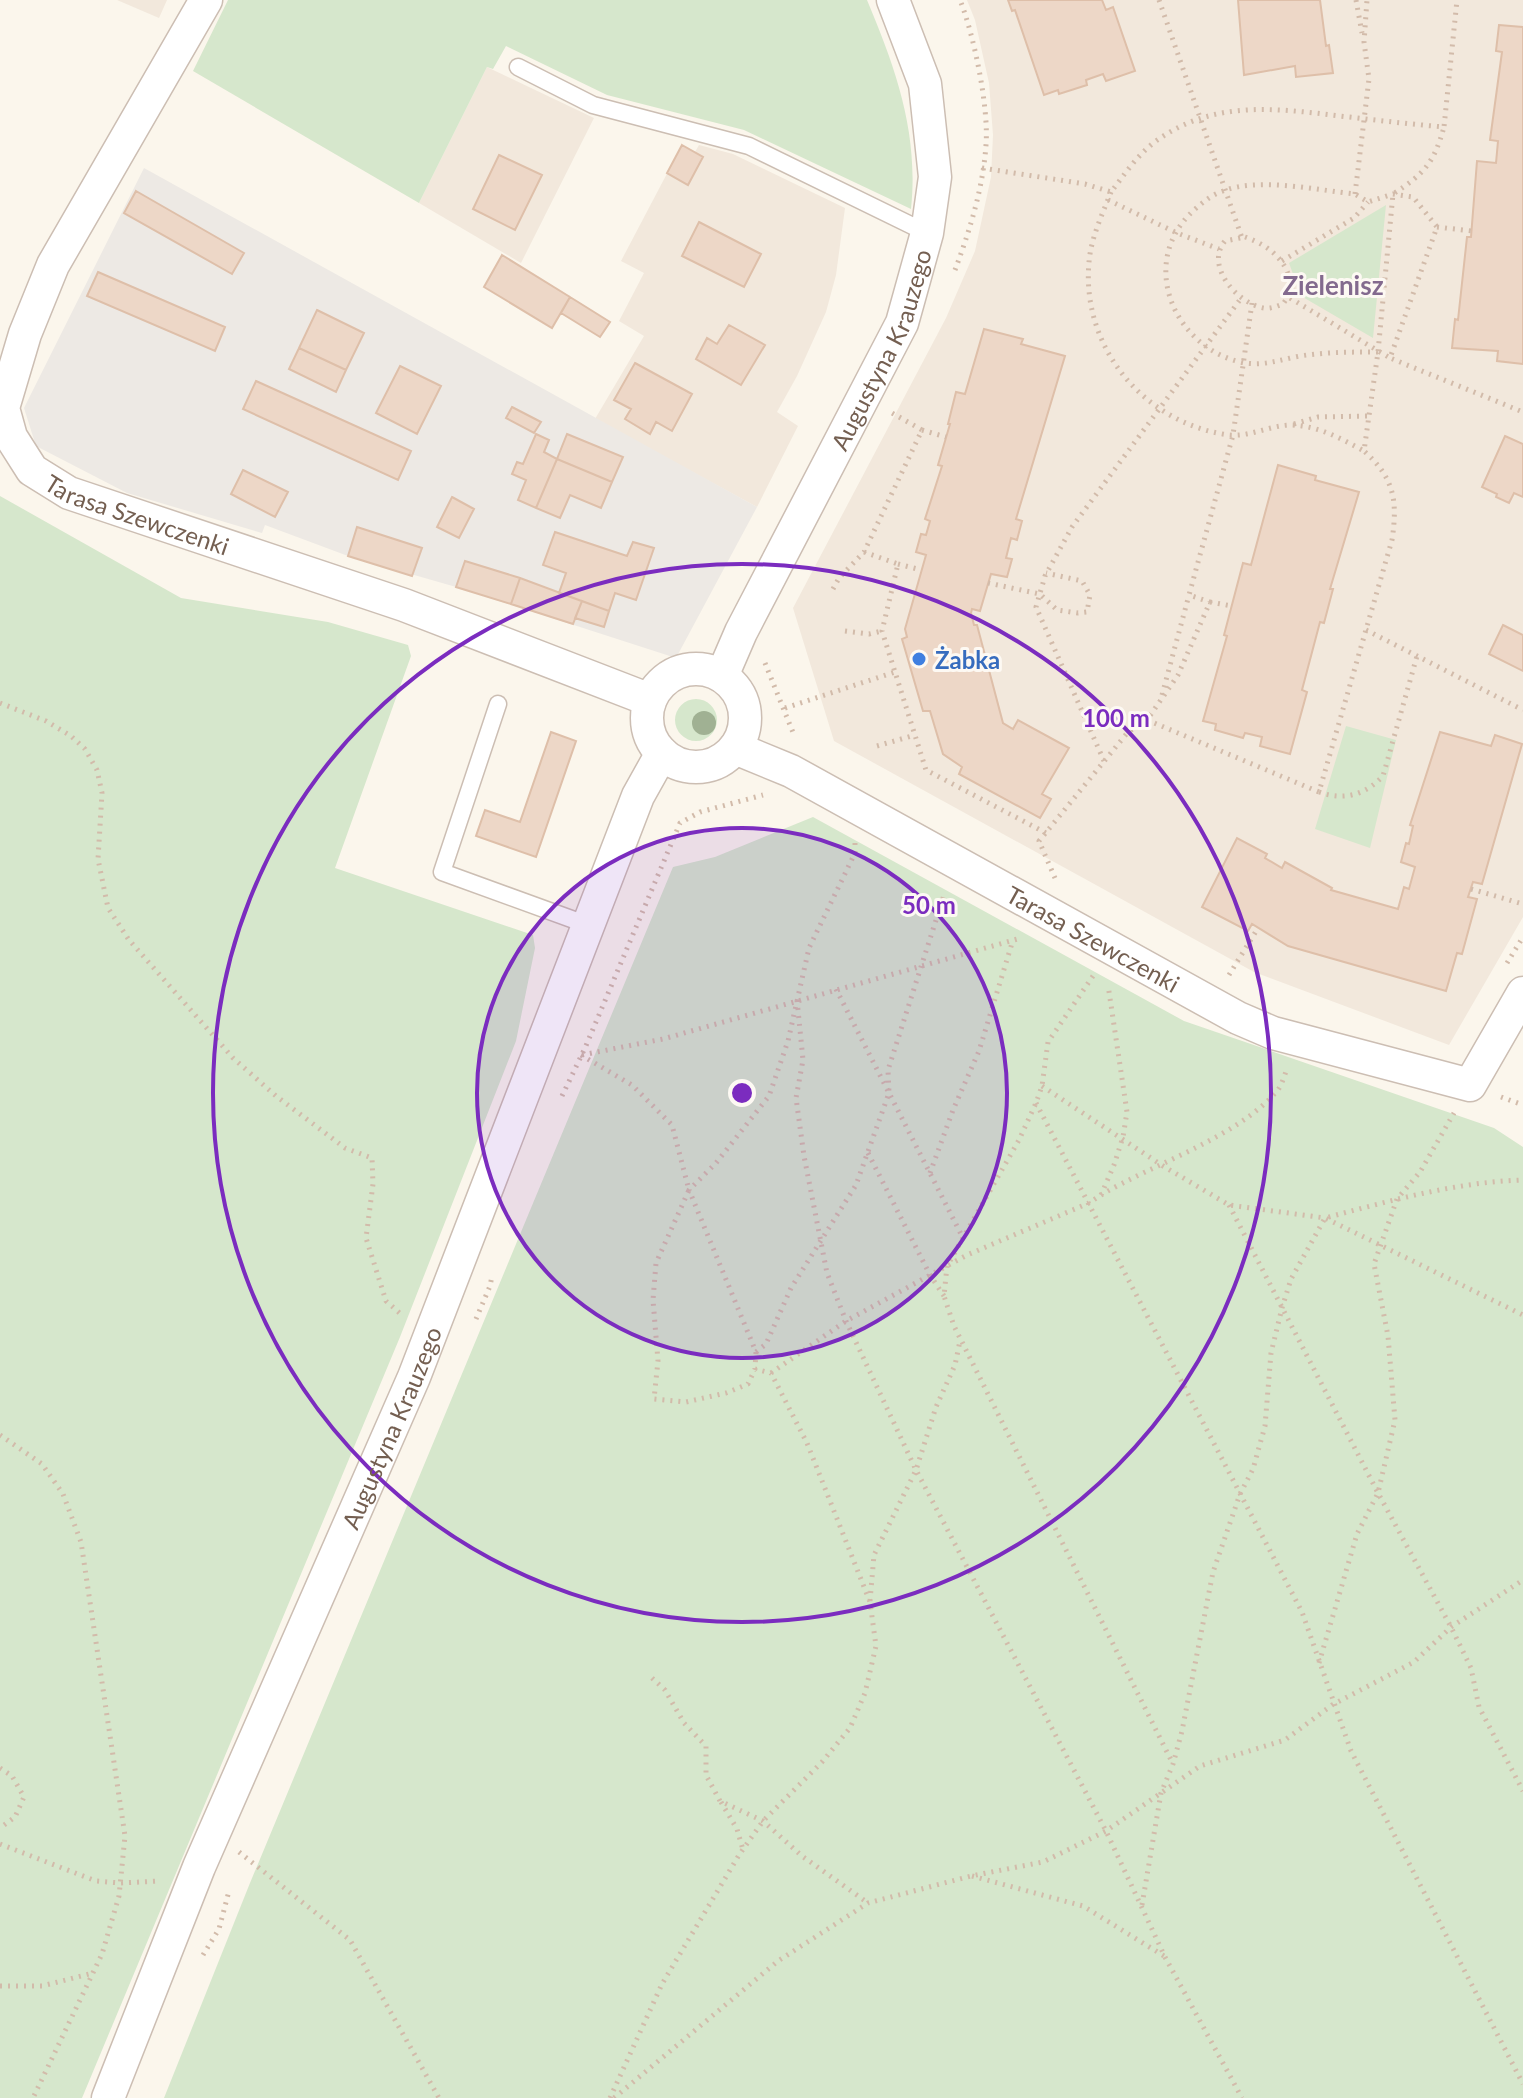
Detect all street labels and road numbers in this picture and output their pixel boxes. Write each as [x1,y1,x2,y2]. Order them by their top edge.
street label: Augustyna Krauzego [824,246,936,455]
street label: Tarasa Szewczenki [40,468,233,560]
street label: Tarasa Szewczenki [1002,879,1185,997]
street label: Augustyna Krauzego [335,1322,447,1533]

